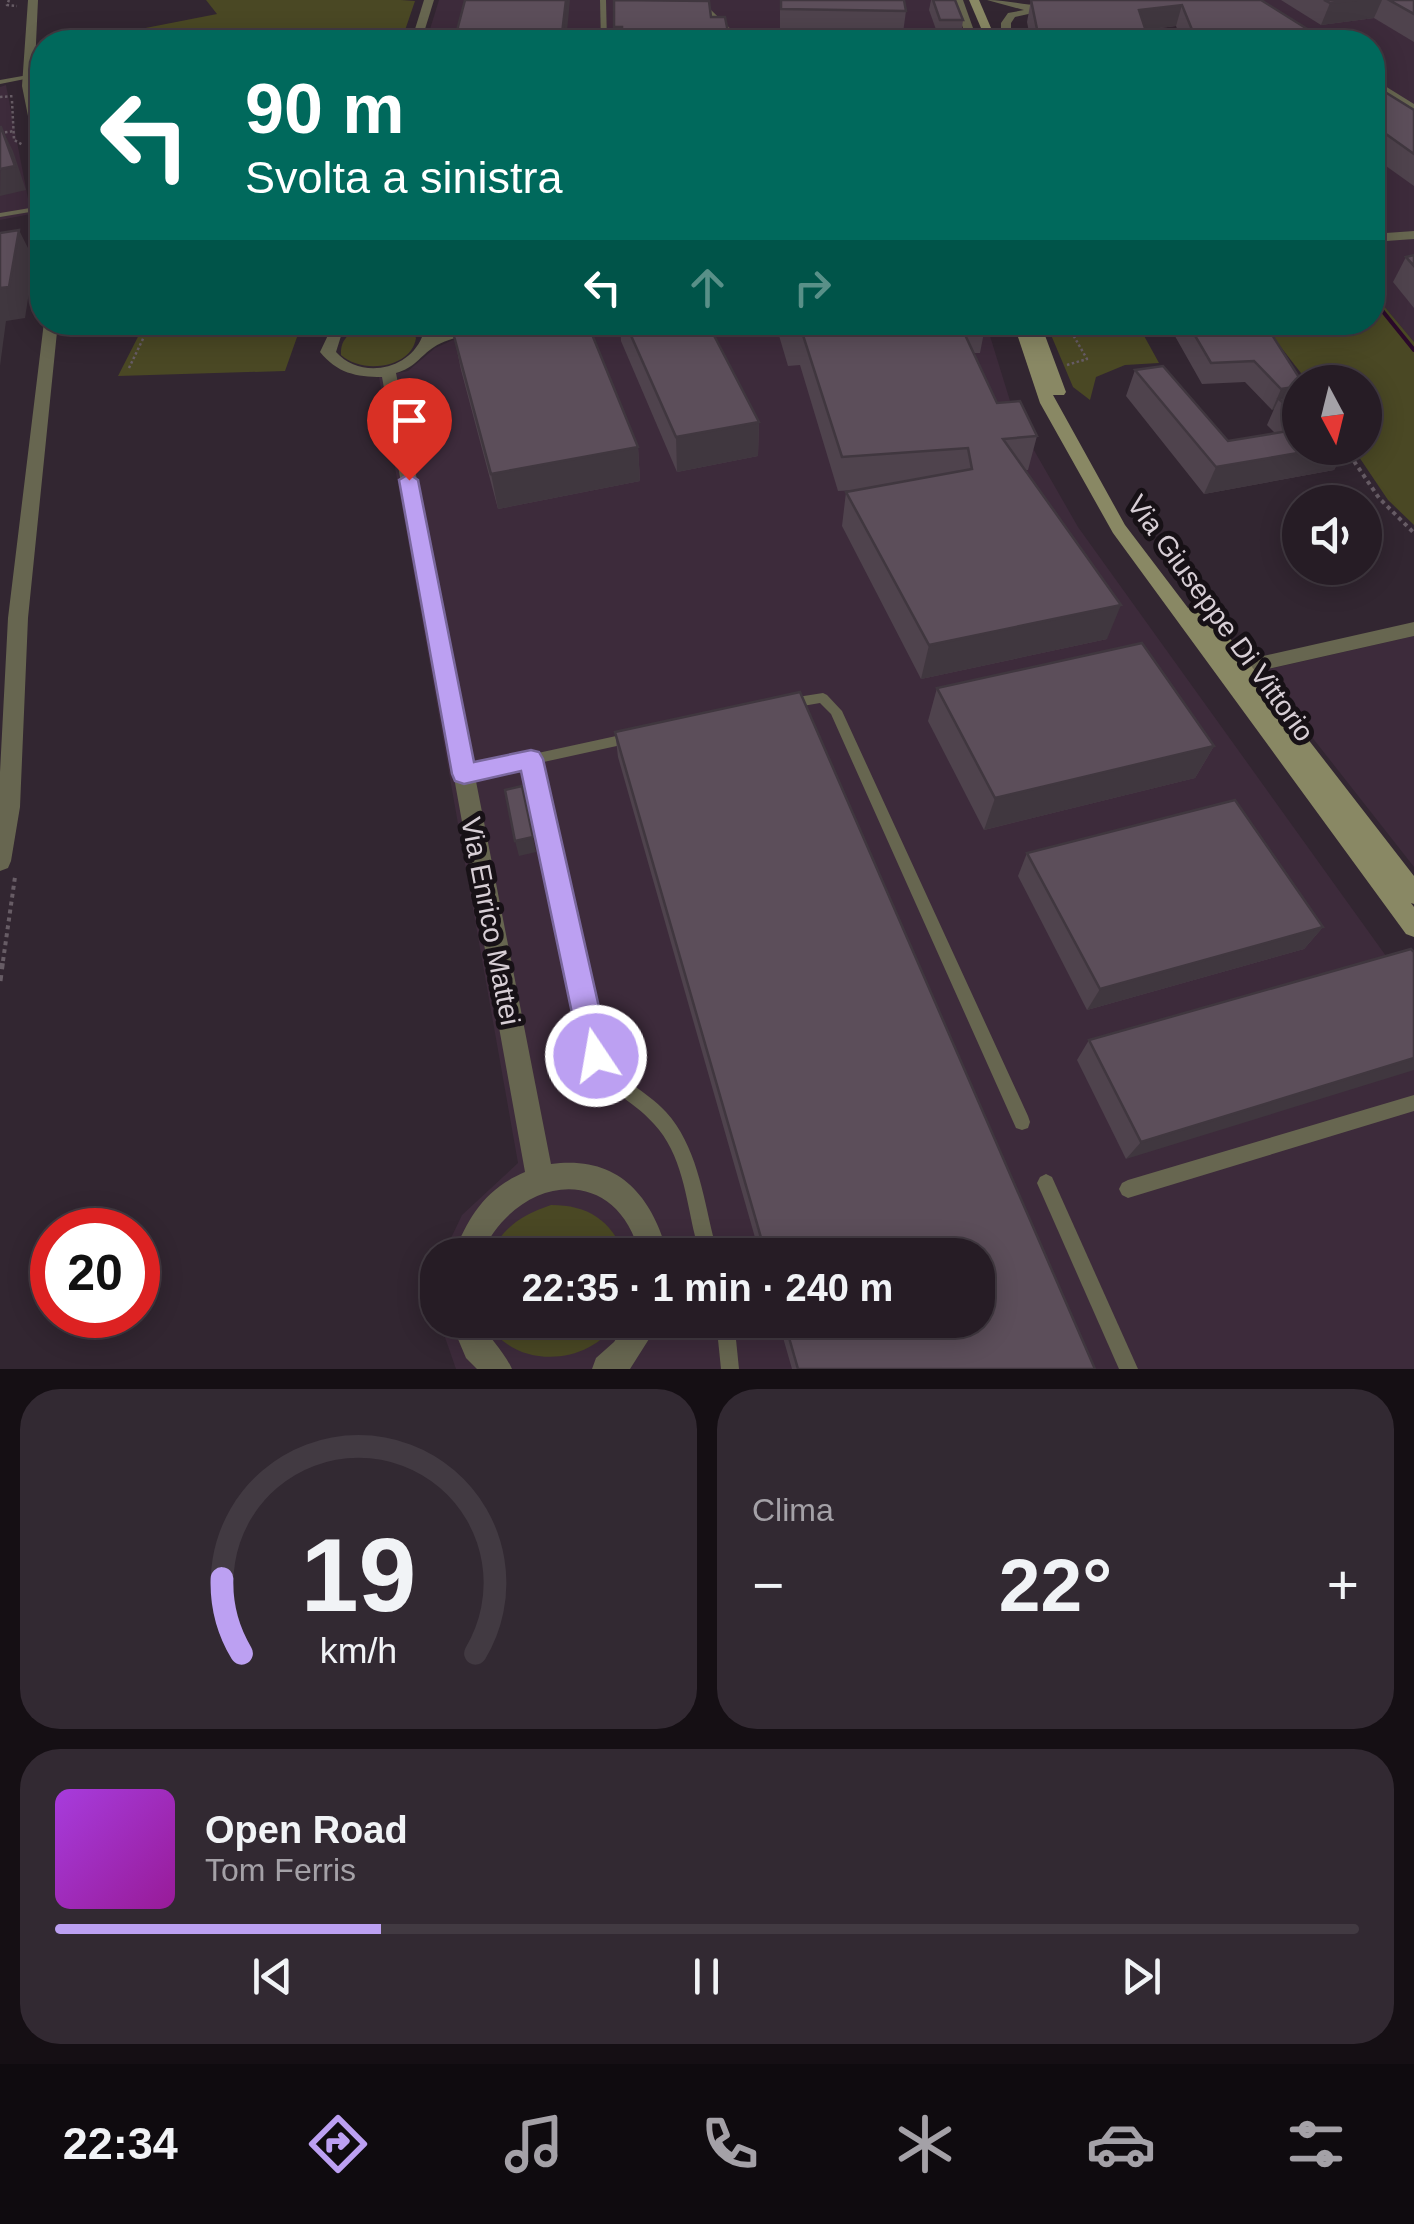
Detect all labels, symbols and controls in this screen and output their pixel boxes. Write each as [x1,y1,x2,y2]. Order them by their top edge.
icon: left [80,70,210,200]
text: 90 m [245,70,405,148]
text: Svolta a sinistra [245,152,563,203]
icon: left [575,260,630,315]
icon: ahead [680,260,735,315]
icon: right [785,260,840,315]
north arrow [1282,365,1382,465]
map controls [1282,365,1382,585]
pin [367,378,452,481]
icon: arrive [382,393,437,448]
button: sound [1282,485,1382,585]
street label: Via Giuseppe Di Vittorio [1121,489,1320,747]
street label: Via Enrico Mattei [455,815,526,1028]
position arrow [544,1004,648,1108]
speed limit sign: 20 [30,1208,160,1338]
text: 22:35 · 1 min · 240 m [522,1267,893,1309]
text: Clima [752,1492,834,1528]
text: 19 [301,1517,416,1633]
text: 22° [999,1543,1112,1627]
text: − [752,1554,784,1616]
text: + [1327,1554,1359,1616]
text: km/h [320,1631,397,1671]
text: Open Road [205,1809,408,1851]
text: Tom Ferris [205,1852,356,1888]
icon: previous [245,1949,300,2004]
icon: pause [679,1949,734,2004]
icon: next [1114,1949,1169,2004]
icon: directions [303,2109,373,2179]
icon: music [499,2109,569,2179]
icon: phone [695,2109,765,2179]
icon: climate [890,2109,960,2179]
icon: car [1086,2109,1156,2179]
icon: filters [1281,2109,1351,2179]
text: 22:34 [63,2118,178,2169]

